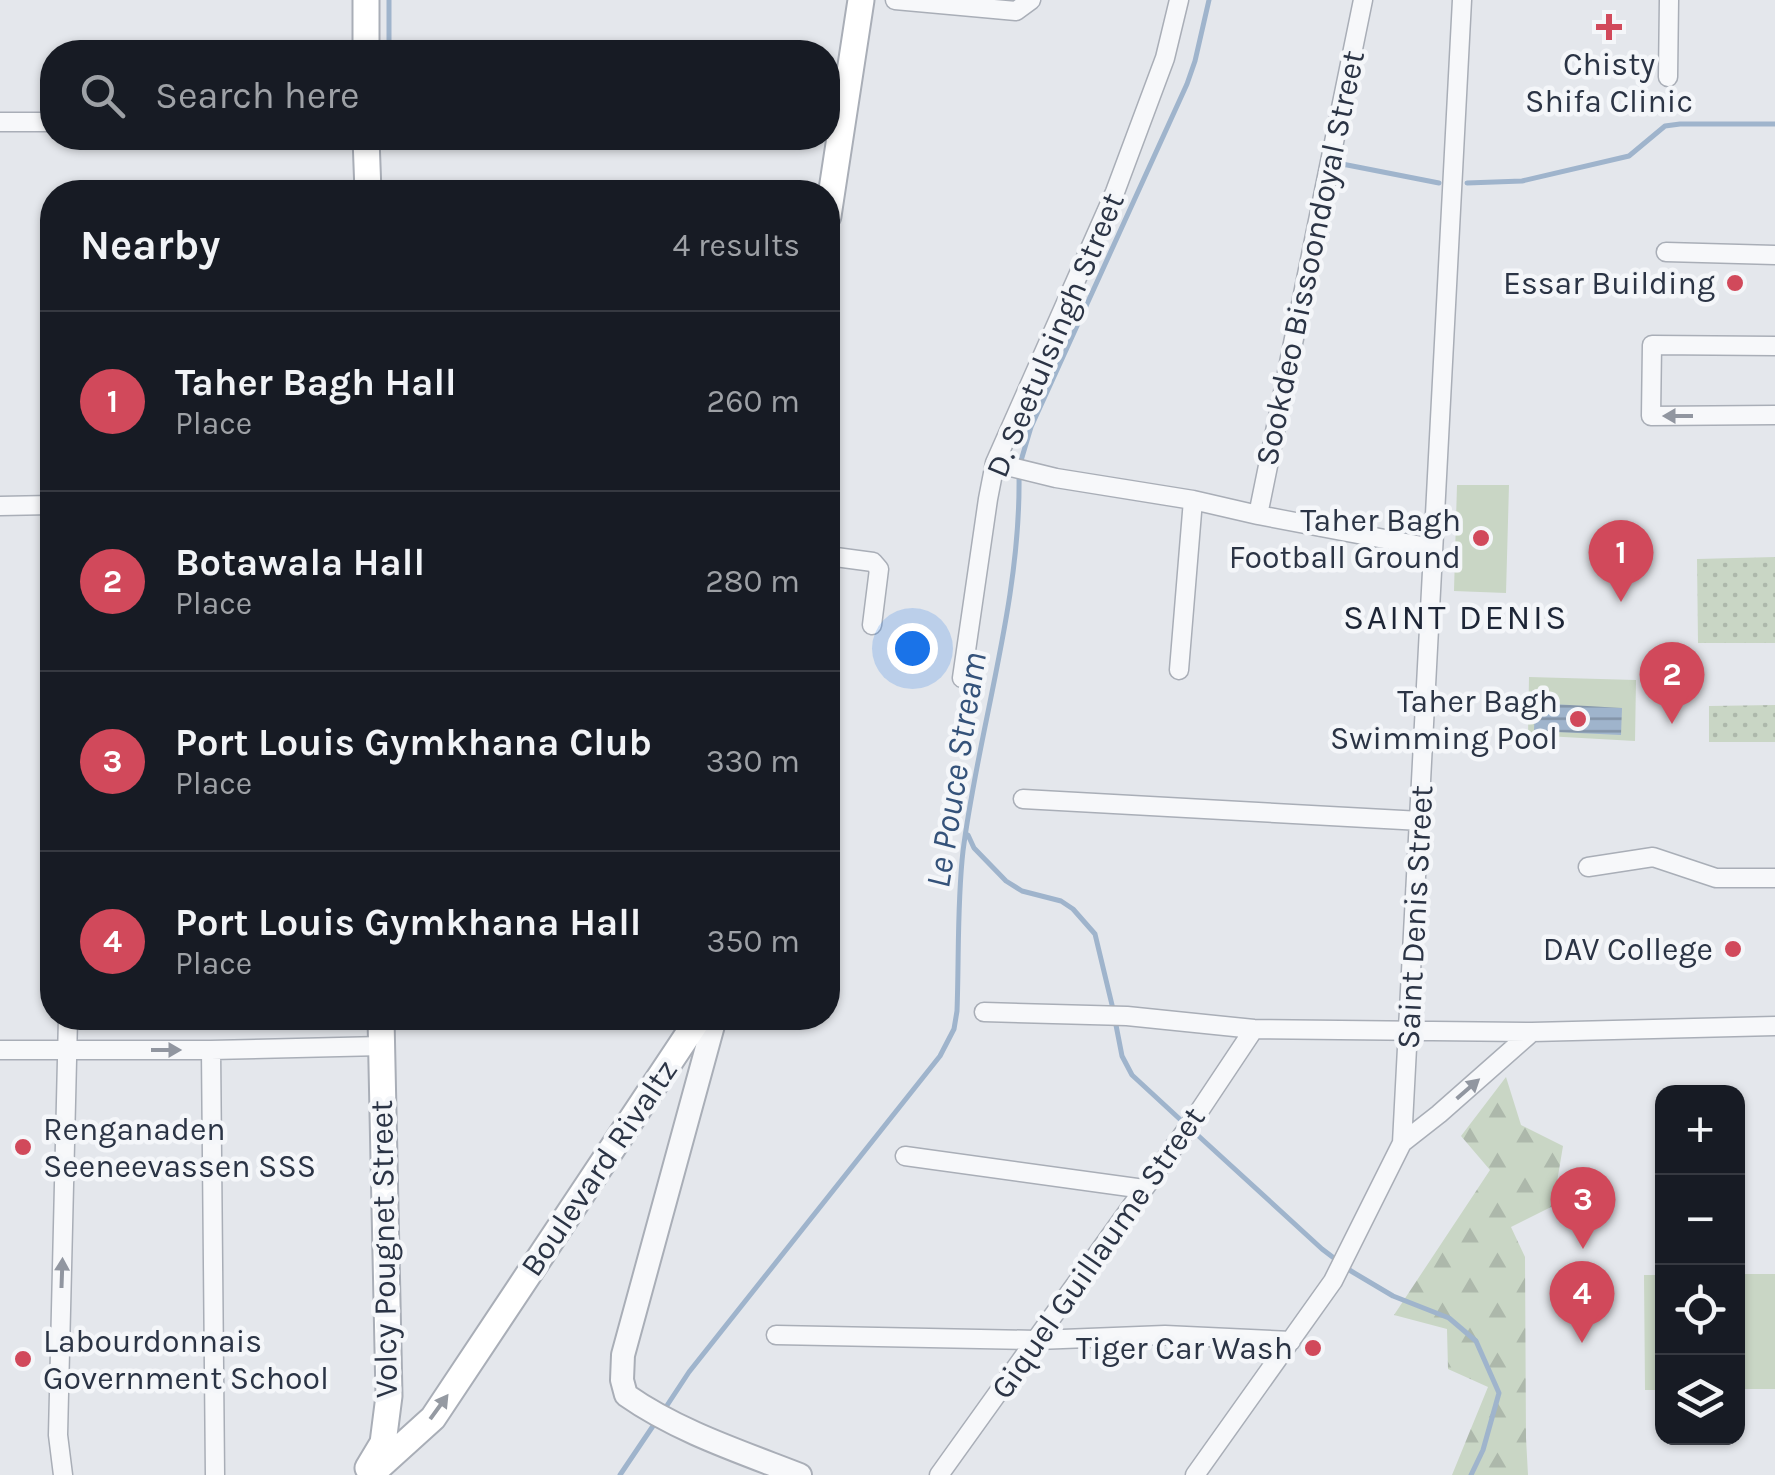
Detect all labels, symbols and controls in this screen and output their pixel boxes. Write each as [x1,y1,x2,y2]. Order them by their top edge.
marker: Chisty Shifa Clinic [1596,14,1622,40]
search box [40,40,840,150]
place label: Chisty Shifa Clinic [1525,46,1693,120]
street label: Sookdeo Bissoondoyal Street [1248,47,1372,469]
icon: search [75,68,130,123]
text: Search here [155,73,359,118]
street label: D. Seetulsingh Street [978,187,1132,483]
text: Nearby [80,220,220,270]
text: 4 results [673,227,800,264]
place label: Essar Building [1503,265,1715,302]
marker: Essar Building [1724,272,1746,294]
text: Taher Bagh Hall [175,360,457,405]
text: 1 [107,383,118,420]
text: 260 m [707,383,800,420]
text: Place [175,405,252,442]
one-way arrow [1661,408,1693,424]
place label: Taher Bagh Football Ground [1229,502,1461,576]
pin: 1 [1588,520,1654,602]
marker: Taher Bagh Football Ground [1470,527,1492,549]
text: Botawala Hall [175,540,425,585]
text: 2 [103,563,122,600]
text: 280 m [705,563,800,600]
text: Place [175,585,252,622]
district label: SAINT DENIS [1343,597,1569,638]
your location [887,623,938,674]
pin: 2 [1640,642,1704,724]
water label: Le Pouce Stream [917,649,995,891]
place label: Taher Bagh Swimming Pool [1330,683,1558,757]
marker: Taher Bagh Swimming Pool [1567,708,1589,730]
text: Port Louis Gymkhana Club [175,720,652,765]
text: 3 [103,743,122,780]
text: 330 m [706,743,800,780]
text: Place [175,765,252,802]
street label: Saint Denis Street [1390,784,1440,1050]
text: Port Louis Gymkhana Hall [175,900,641,945]
text: 4 [103,923,122,960]
text: 350 m [707,923,800,960]
place label: DAV College [1543,931,1713,968]
marker: DAV College [1722,938,1744,960]
text: Place [175,945,252,982]
one-way arrow [151,1042,183,1058]
street label: Boulevard Rivaltz [513,1053,685,1283]
one-way arrow [1455,1078,1480,1100]
map controls [1655,1085,1745,1445]
button: + [1655,1085,1745,1175]
street label: Volcy Pougnet Street [363,1100,405,1398]
street label: Giquel Guillaume Street [983,1100,1213,1406]
place label: Renganaden Seeneevassen SSS [43,1111,316,1185]
marker: Renganaden Seeneevassen SSS [12,1136,34,1158]
pin: 3 [1550,1166,1616,1249]
button: − [1655,1175,1745,1265]
one-way arrow [55,1256,71,1288]
pin: 4 [1550,1260,1614,1343]
button: locate [1655,1265,1745,1355]
place label: Labourdonnais Government School [43,1323,329,1397]
place label: Tiger Car Wash [1076,1330,1293,1367]
marker: Tiger Car Wash [1302,1337,1324,1359]
marker: Labourdonnais Government School [12,1348,34,1370]
button: layers [1655,1355,1745,1445]
one-way arrow [429,1393,449,1420]

